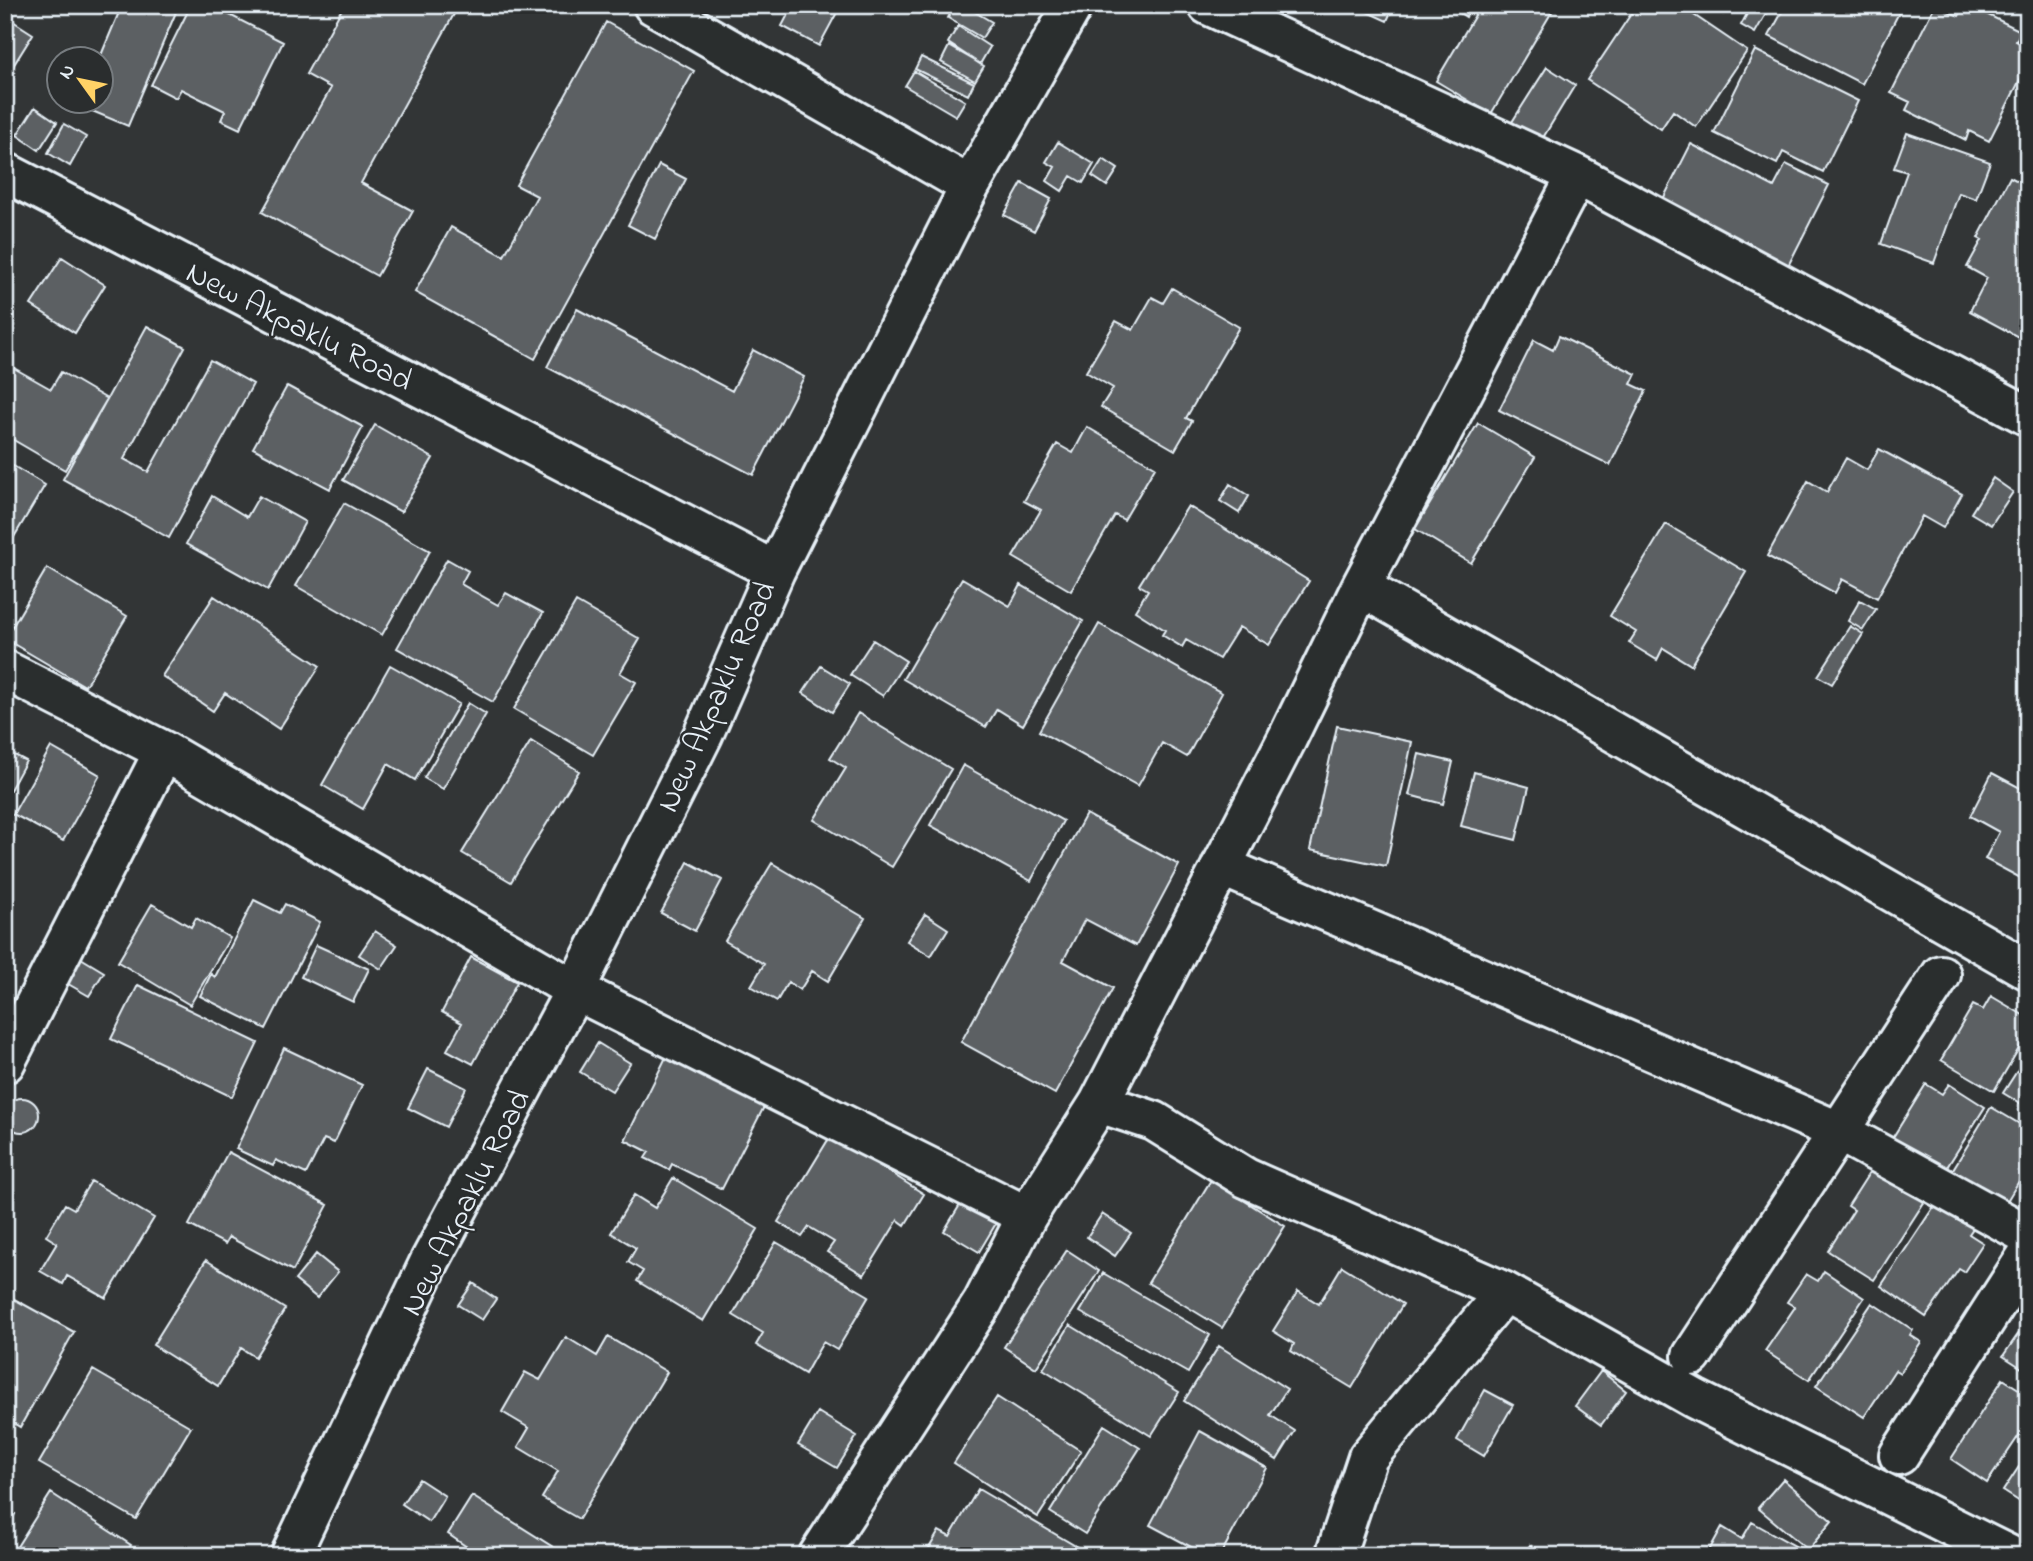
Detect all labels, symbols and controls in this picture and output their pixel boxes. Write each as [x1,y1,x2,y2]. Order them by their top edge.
north arrow [46,46,116,116]
text: N [53,59,83,85]
street label: New Akpaklu Road [177,251,420,405]
street label: New Akpaklu Road [646,574,790,821]
street label: New Akpaklu Road [390,1082,544,1325]

